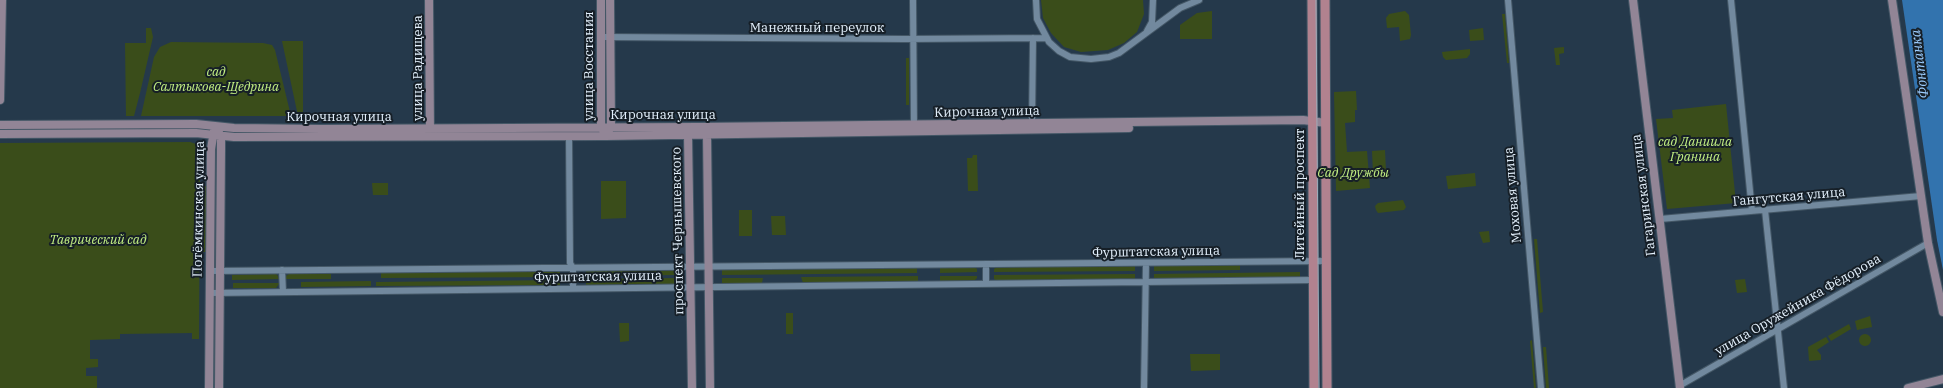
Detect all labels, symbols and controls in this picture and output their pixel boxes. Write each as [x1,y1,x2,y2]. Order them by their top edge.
street label: улица Восстания [581,11,597,121]
street label: улица Радищева [410,15,426,121]
street label: Манежный переулок [750,20,884,36]
water label: Фонтанка [1907,29,1933,99]
park label: сад Салтыкова-Щедрина [153,64,279,95]
street label: Кирочная улица [934,103,1040,121]
street label: Кирочная улица [610,107,716,123]
street label: Кирочная улица [286,109,392,125]
street label: Литейный проспект [1292,128,1308,260]
street label: Гагаринская улица [1629,133,1659,257]
park label: сад Даниила Гранина [1658,134,1732,165]
street label: Потёмкинская улица [190,141,208,277]
street label: Моховая улица [1501,146,1525,244]
street label: проспект Чернышевского [669,147,687,315]
park label: Сад Дружбы [1317,165,1389,181]
street label: Гангутская улица [1732,184,1846,210]
park label: Таврический сад [50,232,146,248]
street label: Фурштатская улица [1092,243,1220,261]
street label: улица Оружейника Фёдорова [1712,251,1884,359]
street label: Фурштатская улица [534,268,662,286]

